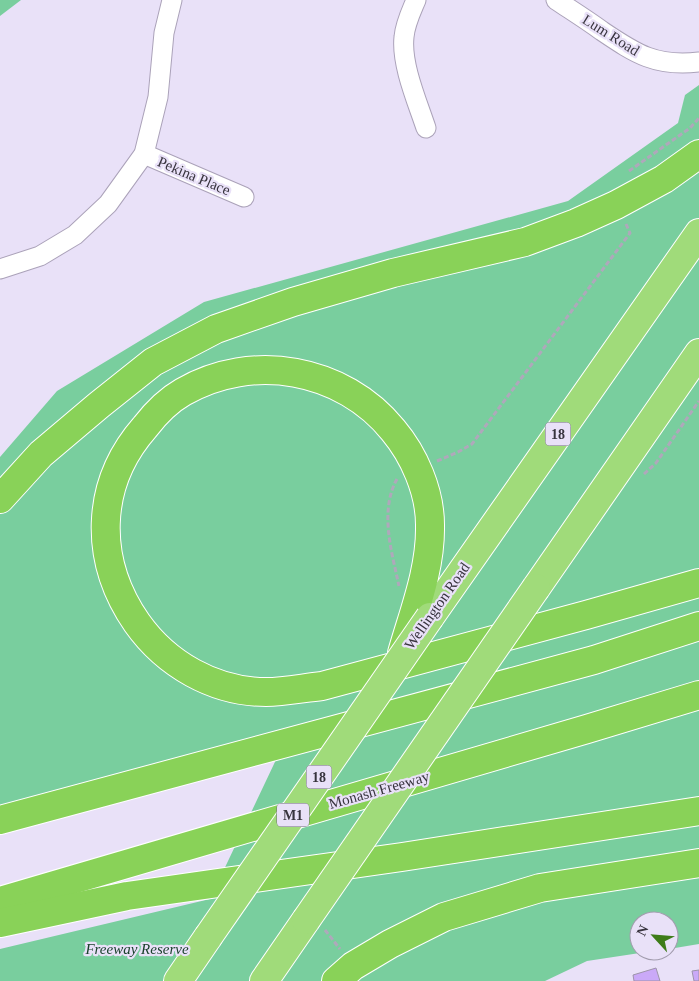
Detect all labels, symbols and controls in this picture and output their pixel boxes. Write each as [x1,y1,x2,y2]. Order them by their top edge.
street label: Lum Road [580,11,643,59]
street label: Pekina Place [155,154,233,199]
road number: 18 [546,422,570,446]
street label: Wellington Road [401,559,473,652]
road number: 18 [306,766,332,789]
street label: Monash Freeway [327,768,432,812]
road number: M1 [277,804,309,826]
north arrow [629,911,679,961]
text: N [634,923,652,938]
park label: Freeway Reserve [84,941,189,957]

